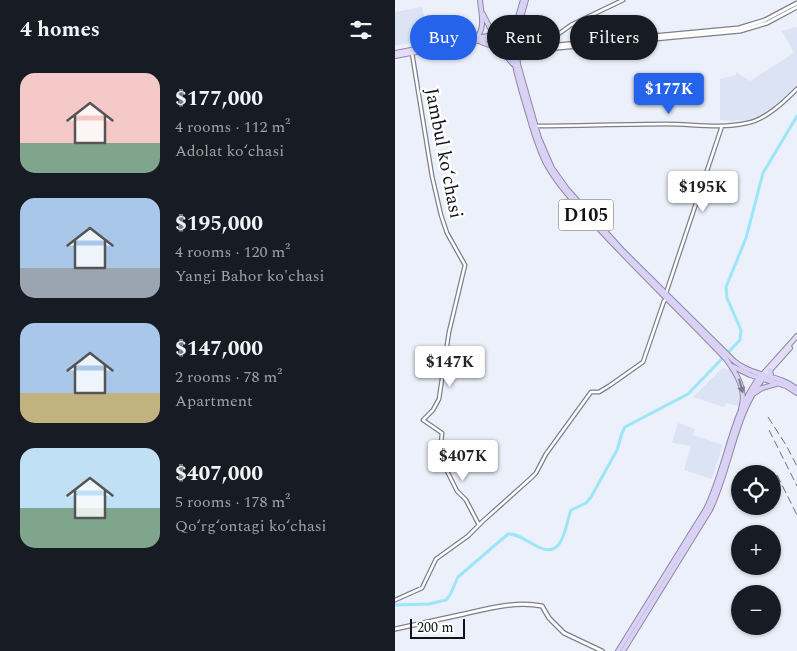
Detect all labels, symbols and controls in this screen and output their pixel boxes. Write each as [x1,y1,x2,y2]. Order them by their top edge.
text: 4 homes [20,14,100,46]
chip: Buy [410,15,477,60]
chip: Rent [487,15,560,60]
chip: Filters [570,15,658,60]
icon: filters [347,16,375,44]
pin: $177K [634,72,704,115]
text: $177K [645,77,693,101]
text: $177,000 [175,83,263,115]
street label: Jambul koʻchasi [417,85,470,221]
icon: home [60,93,120,153]
text: 4 rooms · 112 m² [175,115,290,139]
text: Adolat koʻchasi [175,139,284,163]
pin: $195K [668,170,738,213]
text: $195K [679,175,727,199]
road number: D105 [559,200,613,230]
text: $195,000 [175,208,263,240]
icon: home [60,218,120,278]
text: 4 rooms · 120 m² [175,240,290,264]
text: Yangi Bahor ko'chasi [175,264,325,288]
text: $147,000 [175,333,263,365]
icon: home [60,343,120,403]
pin: $147K [415,346,485,388]
text: $147K [426,350,474,374]
text: 2 rooms · 78 m² [175,365,282,389]
one-way arrow [737,378,745,393]
text: Apartment [175,389,253,413]
pin: $407K [428,440,498,482]
text: $407K [439,444,487,468]
text: $407,000 [175,458,263,490]
map controls [731,465,781,635]
button: locate [731,465,781,515]
icon: home [60,468,120,528]
text: 5 rooms · 178 m² [175,490,290,514]
text: Qoʻrgʻontagi koʻchasi [175,514,327,538]
button: + [731,525,781,575]
button: − [731,585,781,635]
scale bar [410,616,465,639]
text: 200 m [417,617,454,638]

